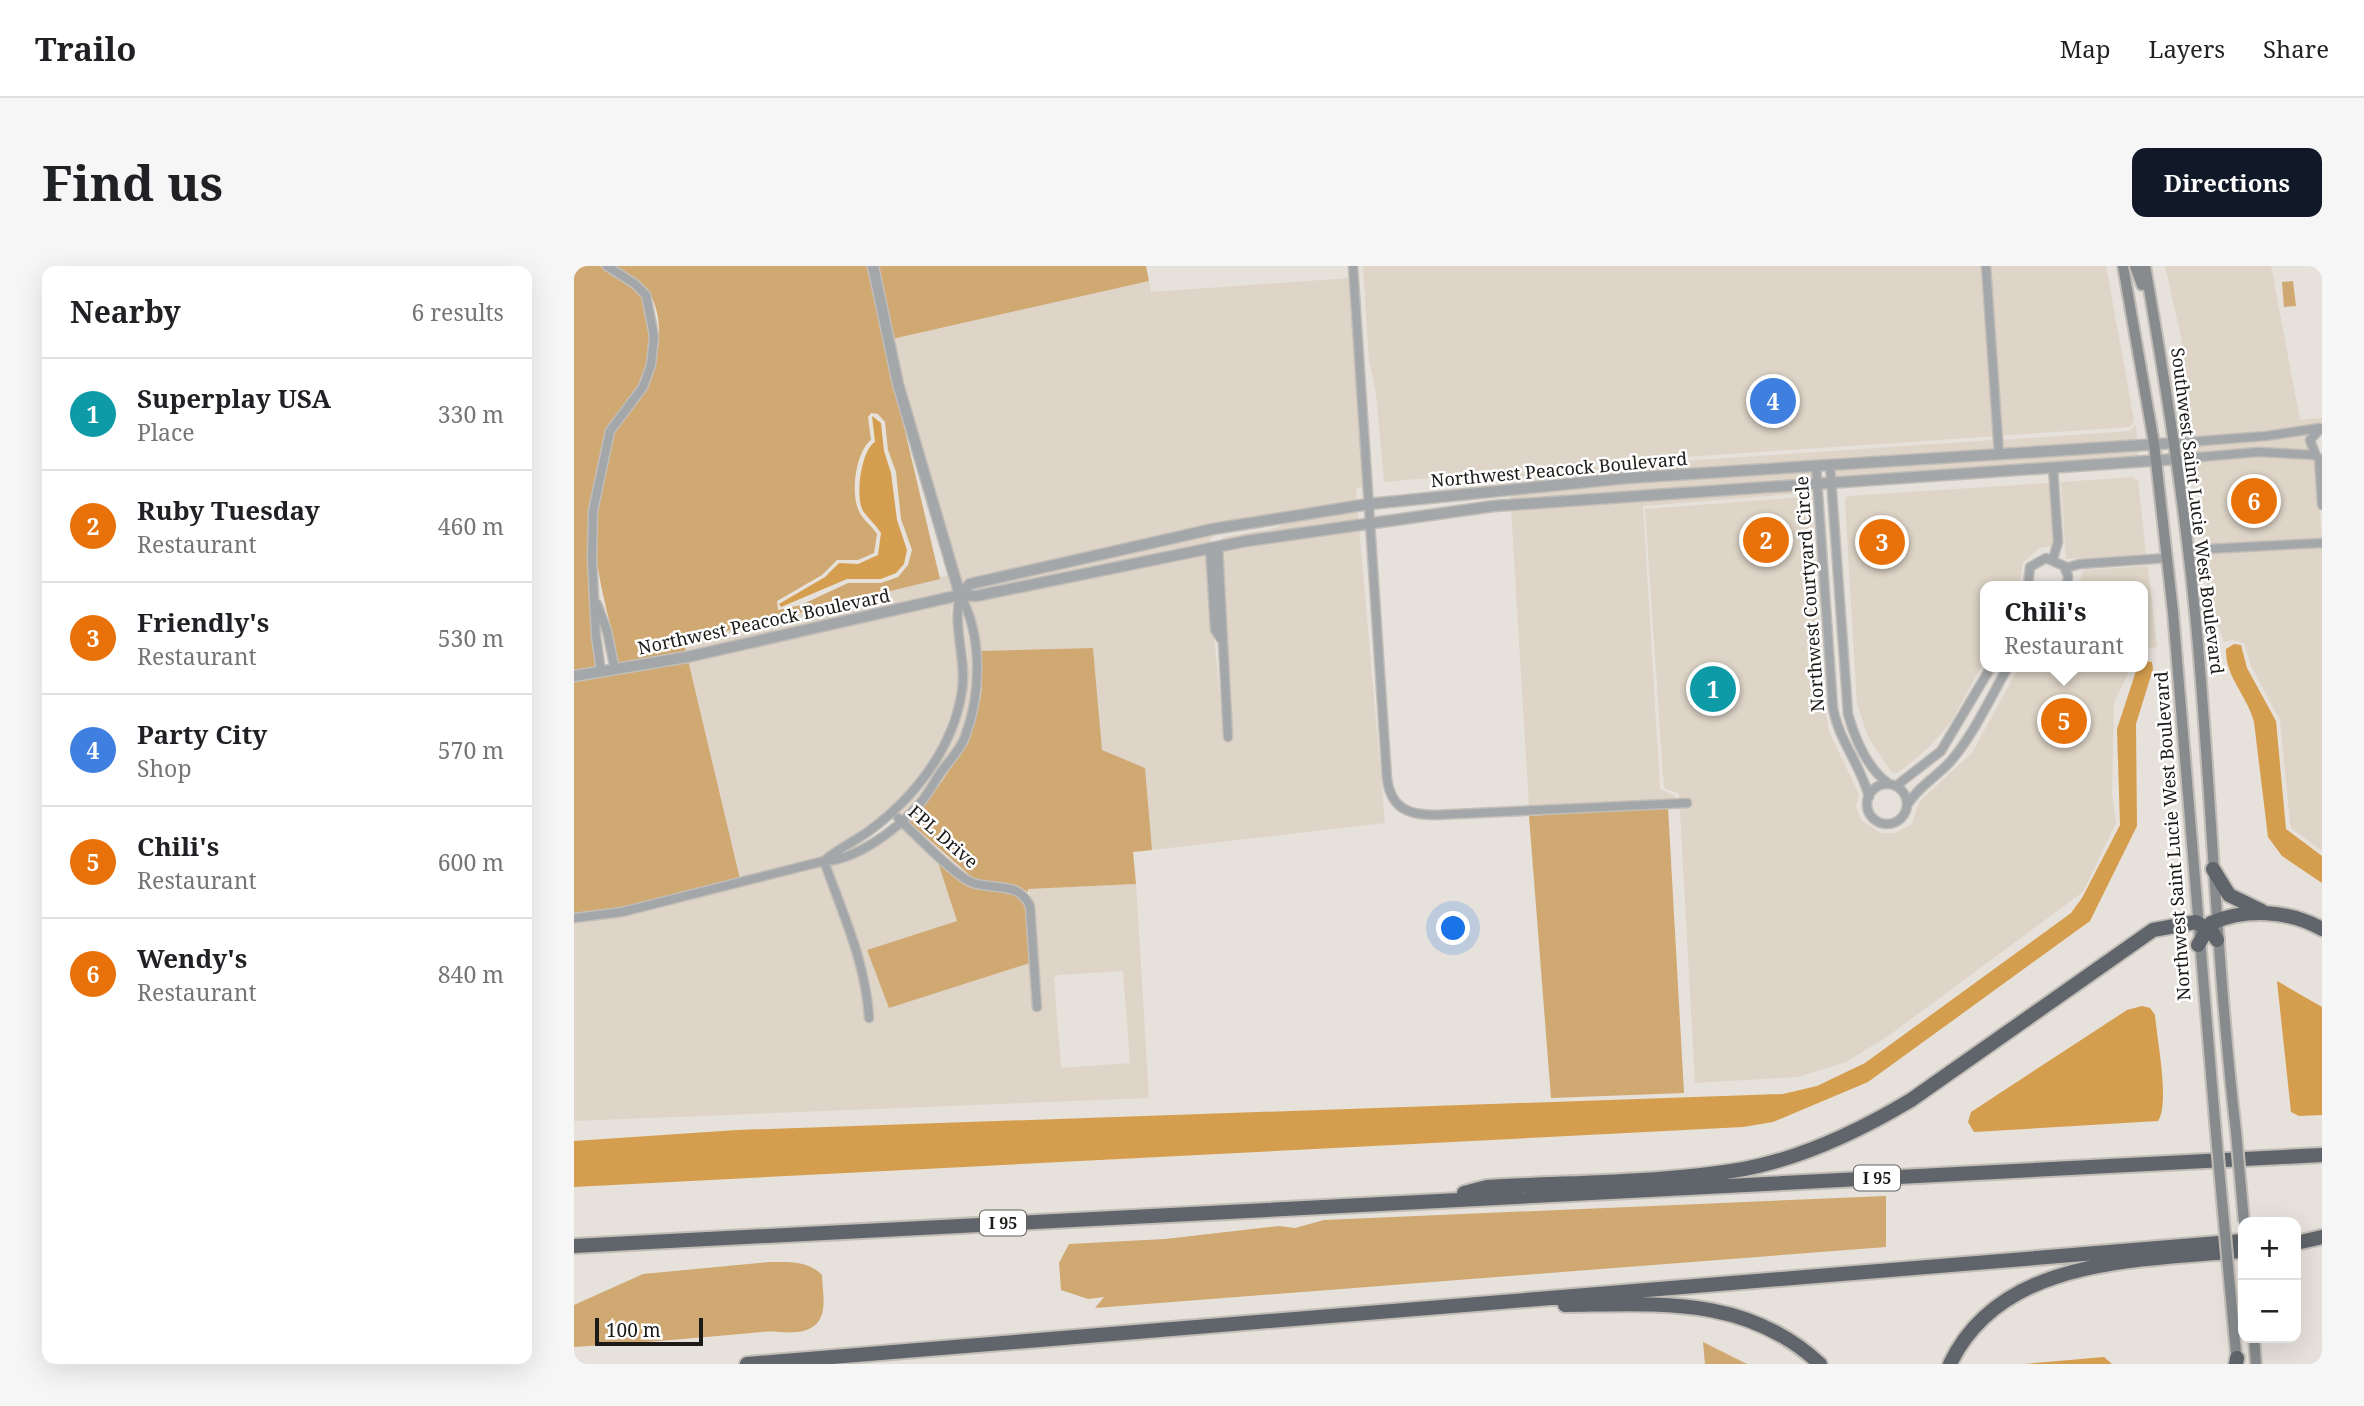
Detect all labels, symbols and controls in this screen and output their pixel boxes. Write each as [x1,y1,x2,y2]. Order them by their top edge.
text: Trailo [35,26,136,71]
text: Map [2060,32,2111,65]
text: Layers [2149,32,2225,65]
text: Share [2263,32,2329,65]
button: Directions [2132,148,2322,217]
text: Find us [42,149,223,215]
text: Nearby [70,291,181,332]
text: 6 results [411,296,504,328]
street label: Southwest Saint Lucie West Boulevard [2166,346,2230,676]
pin: 4 [1750,375,1796,427]
text: Superplay USA [137,380,331,416]
text: 1 [87,398,100,430]
text: 330 m [438,398,504,430]
text: Place [137,416,195,448]
street label: Northwest Peacock Boulevard [1430,446,1688,492]
street label: Northwest Courtyard Circle [1789,475,1829,713]
pin: 6 [2231,475,2277,527]
text: Ruby Tuesday [137,492,320,528]
text: 2 [87,510,100,542]
text: 460 m [438,510,504,542]
pin: 2 [1743,514,1789,566]
pin: 3 [1859,516,1905,568]
text: Restaurant [137,528,257,560]
popup [1980,581,2148,672]
street label: Northwest Peacock Boulevard [635,583,892,660]
text: Chili's [2004,593,2086,629]
text: Friendly's [137,604,269,640]
text: 3 [87,622,100,654]
text: 530 m [438,622,504,654]
text: Restaurant [2004,629,2124,661]
text: Restaurant [137,640,257,672]
pin: 1 [1690,663,1736,715]
street label: Northwest Saint Lucie West Boulevard [2149,671,2195,1001]
pin: 5 [2041,695,2087,747]
text: Party City [137,716,267,752]
text: 4 [87,734,100,766]
text: 570 m [438,734,504,766]
text: Shop [137,752,192,784]
street label: FPL Drive [904,799,984,873]
text: Chili's [137,828,219,864]
text: 5 [87,846,100,878]
text: 600 m [438,846,504,878]
text: Restaurant [137,864,257,896]
your location [1436,911,1470,945]
text: Wendy's [137,940,247,976]
text: 6 [87,958,100,990]
text: 840 m [438,958,504,990]
text: Restaurant [137,976,257,1008]
road number: I 95 [1854,1166,1900,1190]
road number: I 95 [980,1211,1026,1236]
map controls [2238,1217,2301,1343]
button: + [2238,1217,2301,1280]
button: − [2238,1280,2301,1343]
scale bar [595,1315,704,1347]
text: 100 m [606,1317,661,1343]

